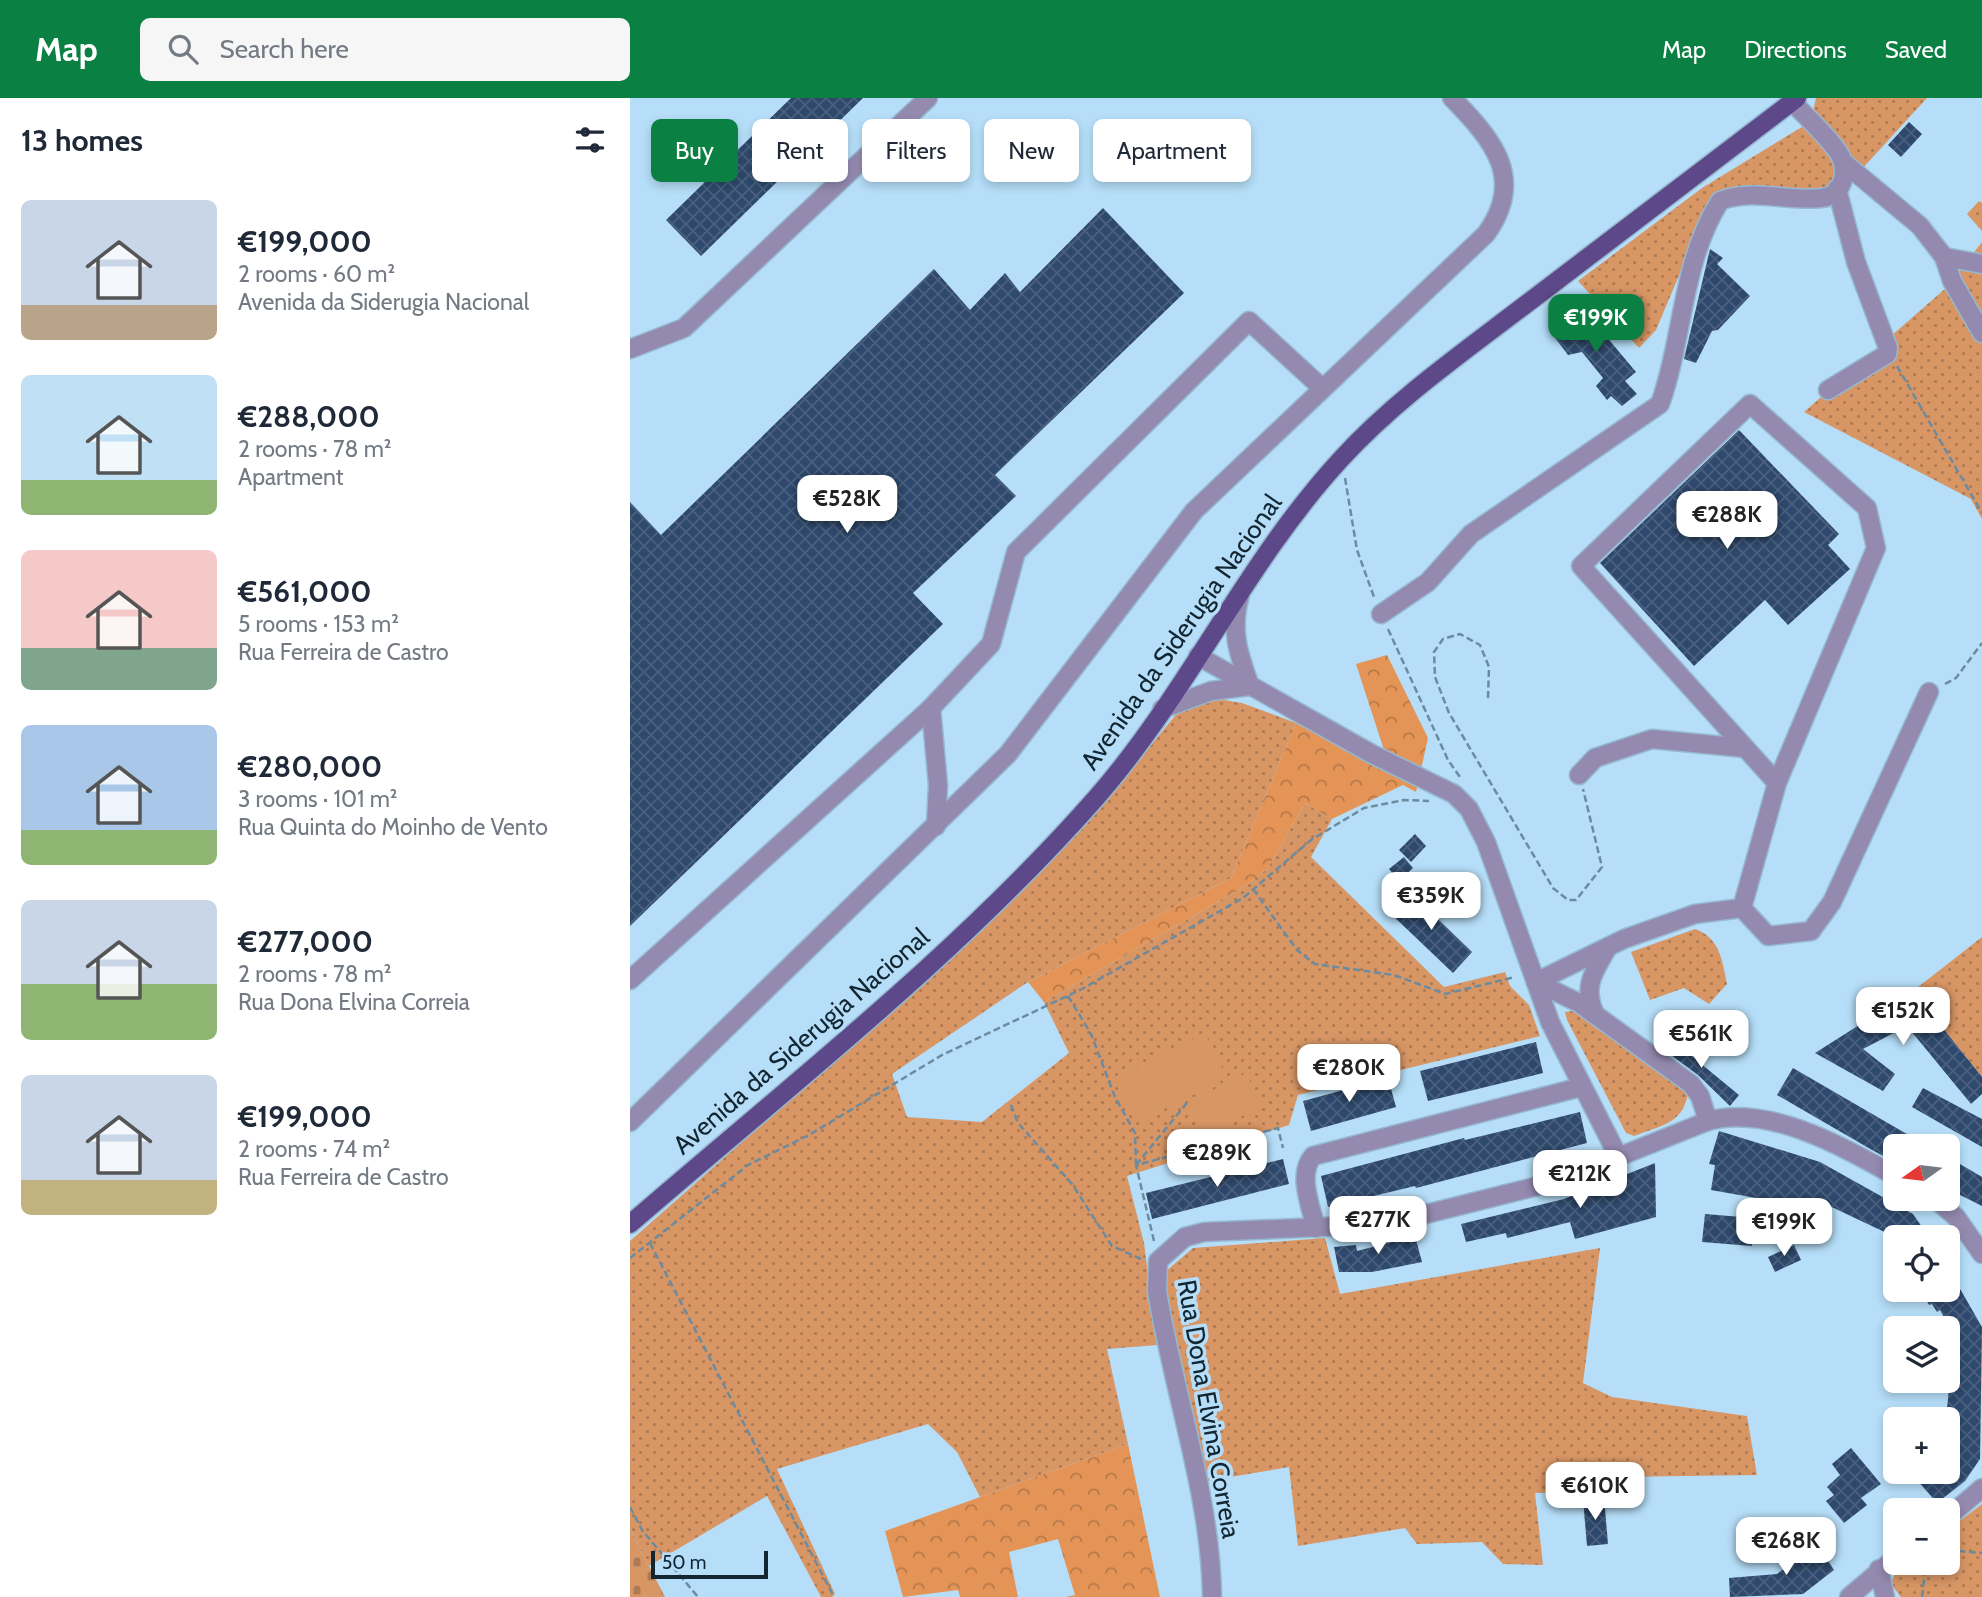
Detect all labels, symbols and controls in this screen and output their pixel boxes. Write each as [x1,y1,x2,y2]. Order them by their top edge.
search box [140,18,630,81]
text: Map [35,29,98,69]
icon: search [164,30,202,68]
text: Search here [220,33,349,65]
text: Map [1662,35,1706,64]
text: Directions [1744,35,1847,64]
text: Saved [1885,35,1947,64]
chip: Buy [651,119,738,182]
chip: Rent [752,119,848,182]
chip: Filters [862,119,970,182]
chip: New [984,119,1079,182]
chip: Apartment [1093,119,1251,182]
icon: filters [571,121,609,159]
text: 13 homes [21,122,143,159]
text: €199,000 [238,223,372,260]
icon: home [77,228,161,312]
text: 2 rooms · 60 m² [238,260,395,288]
text: Avenida da Siderugia Nacional [238,288,529,316]
pin: €199K [1547,294,1645,354]
text: €199K [1564,303,1628,331]
text: €288,000 [238,398,380,435]
icon: home [77,403,161,487]
text: 2 rooms · 78 m² [238,435,392,463]
text: Apartment [238,463,343,491]
pin: €528K [798,476,896,535]
text: €528K [813,484,881,512]
street label: Avenida da Siderugia Nacional [1073,488,1289,776]
pin: €288K [1678,491,1776,551]
text: €288K [1692,500,1762,528]
text: €561,000 [238,573,372,610]
icon: home [77,578,161,662]
text: 5 rooms · 153 m² [238,610,399,638]
text: Rua Ferreira de Castro [238,638,449,666]
text: €280,000 [238,748,382,785]
icon: home [77,753,161,837]
text: 3 rooms · 101 m² [238,785,397,813]
text: Rua Quinta do Moinho de Vento [238,813,548,841]
pin: €359K [1382,872,1480,932]
text: €359K [1398,881,1464,909]
street label: Avenida da Siderugia Nacional [666,921,936,1161]
text: €277,000 [238,923,373,960]
icon: home [77,928,161,1012]
text: 2 rooms · 78 m² [238,960,392,988]
text: Rua Dona Elvina Correia [238,988,470,1016]
pin: €152K [1854,988,1952,1047]
text: €152K [1872,996,1934,1024]
pin: €561K [1652,1010,1750,1070]
text: €561K [1670,1019,1732,1047]
pin: €280K [1300,1044,1398,1104]
text: €280K [1313,1053,1385,1081]
text: €199,000 [238,1098,372,1135]
icon: home [77,1103,161,1187]
pin: €289K [1168,1130,1266,1189]
north arrow [1883,1134,1960,1211]
map controls [1883,1134,1960,1575]
text: 2 rooms · 74 m² [238,1135,390,1163]
text: €289K [1183,1138,1251,1166]
pin: €212K [1531,1150,1629,1210]
text: €212K [1549,1159,1611,1187]
text: Rua Ferreira de Castro [238,1163,449,1191]
pin: €277K [1329,1196,1427,1256]
pin: €199K [1735,1198,1833,1258]
text: €277K [1346,1205,1410,1233]
text: €199K [1752,1207,1816,1235]
button: locate [1883,1225,1960,1302]
street label: Rua Dona Elvina Correia [1170,1277,1248,1541]
button: layers [1883,1316,1960,1393]
button: + [1883,1407,1960,1484]
pin: €610K [1546,1462,1644,1522]
text: €610K [1562,1471,1628,1499]
button: − [1883,1498,1960,1575]
pin: €268K [1737,1518,1835,1577]
text: €268K [1752,1526,1820,1554]
scale bar [651,1548,768,1580]
text: 50 m [662,1551,706,1574]

